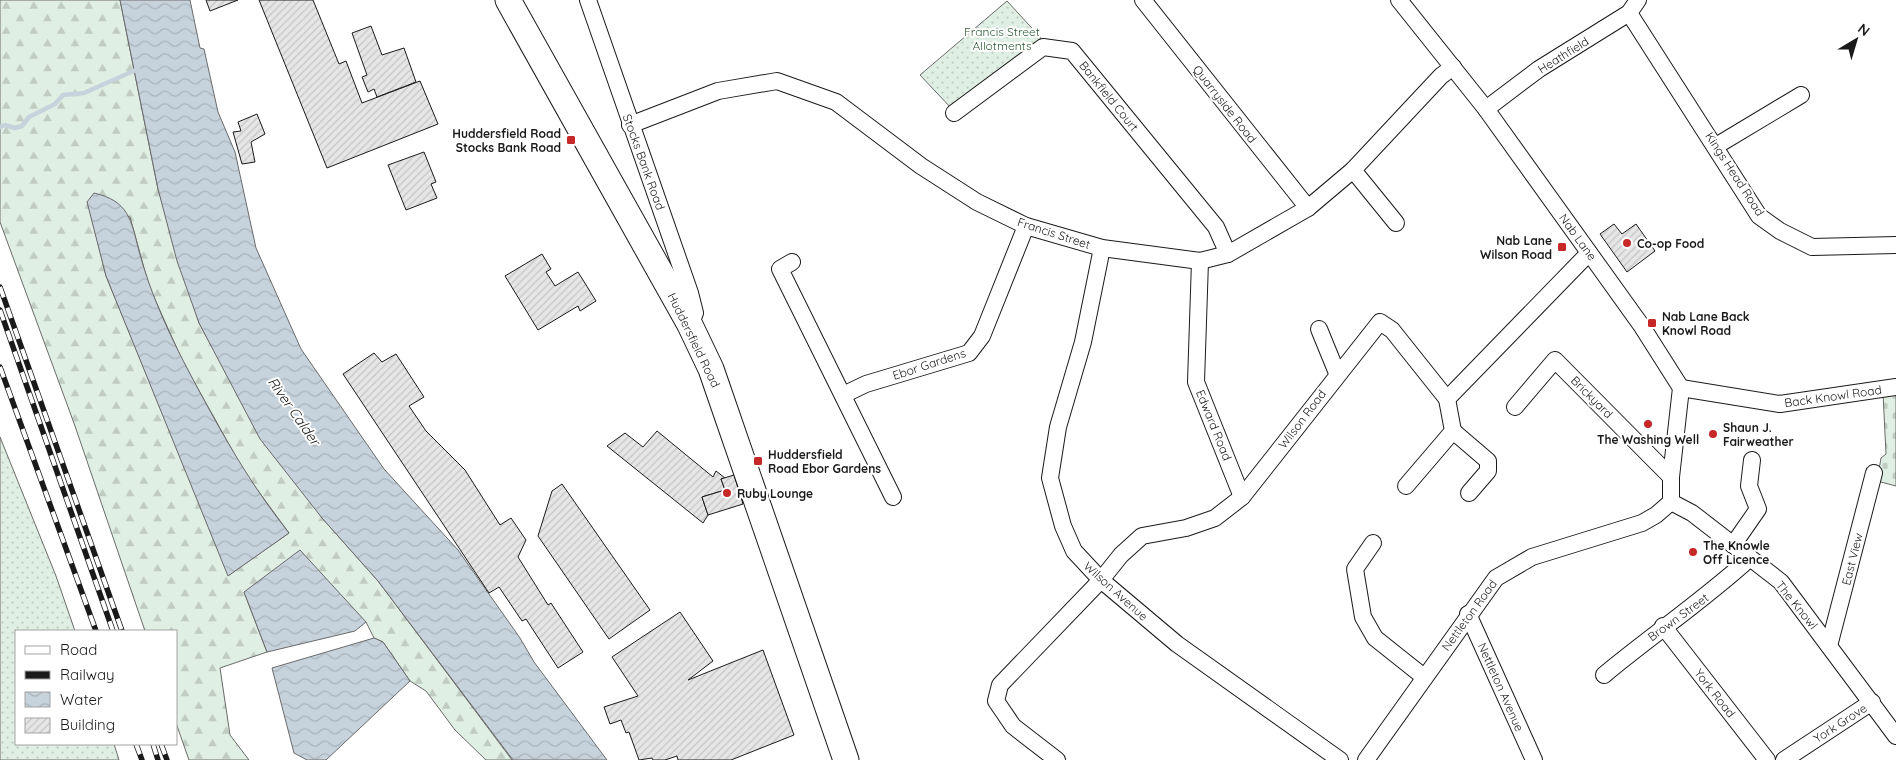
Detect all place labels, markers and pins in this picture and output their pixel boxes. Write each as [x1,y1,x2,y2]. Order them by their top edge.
place label: Huddersfield Road Stocks Bank Road [452,126,561,155]
marker: Huddersfield Road Stocks Bank Road [565,134,577,146]
place label: Nab Lane Wilson Road [1480,233,1552,262]
place label: Co-op Food [1637,236,1704,251]
marker: Co-op Food [1621,237,1633,249]
marker: Nab Lane Wilson Road [1556,241,1568,253]
place label: Nab Lane Back Knowl Road [1662,309,1750,338]
marker: Nab Lane Back Knowl Road [1646,317,1658,329]
marker: The Washing Well [1642,418,1654,430]
place label: Shaun J. Fairweather [1723,420,1794,449]
marker: Shaun J. Fairweather [1707,428,1719,440]
place label: The Washing Well [1597,432,1699,447]
place label: Huddersfield Road Ebor Gardens [768,447,881,476]
marker: Huddersfield Road Ebor Gardens [752,455,764,467]
place label: Ruby Lounge [737,486,813,501]
marker: Ruby Lounge [721,487,733,499]
place label: The Knowle Off Licence [1703,538,1770,567]
marker: The Knowle Off Licence [1687,546,1699,558]

